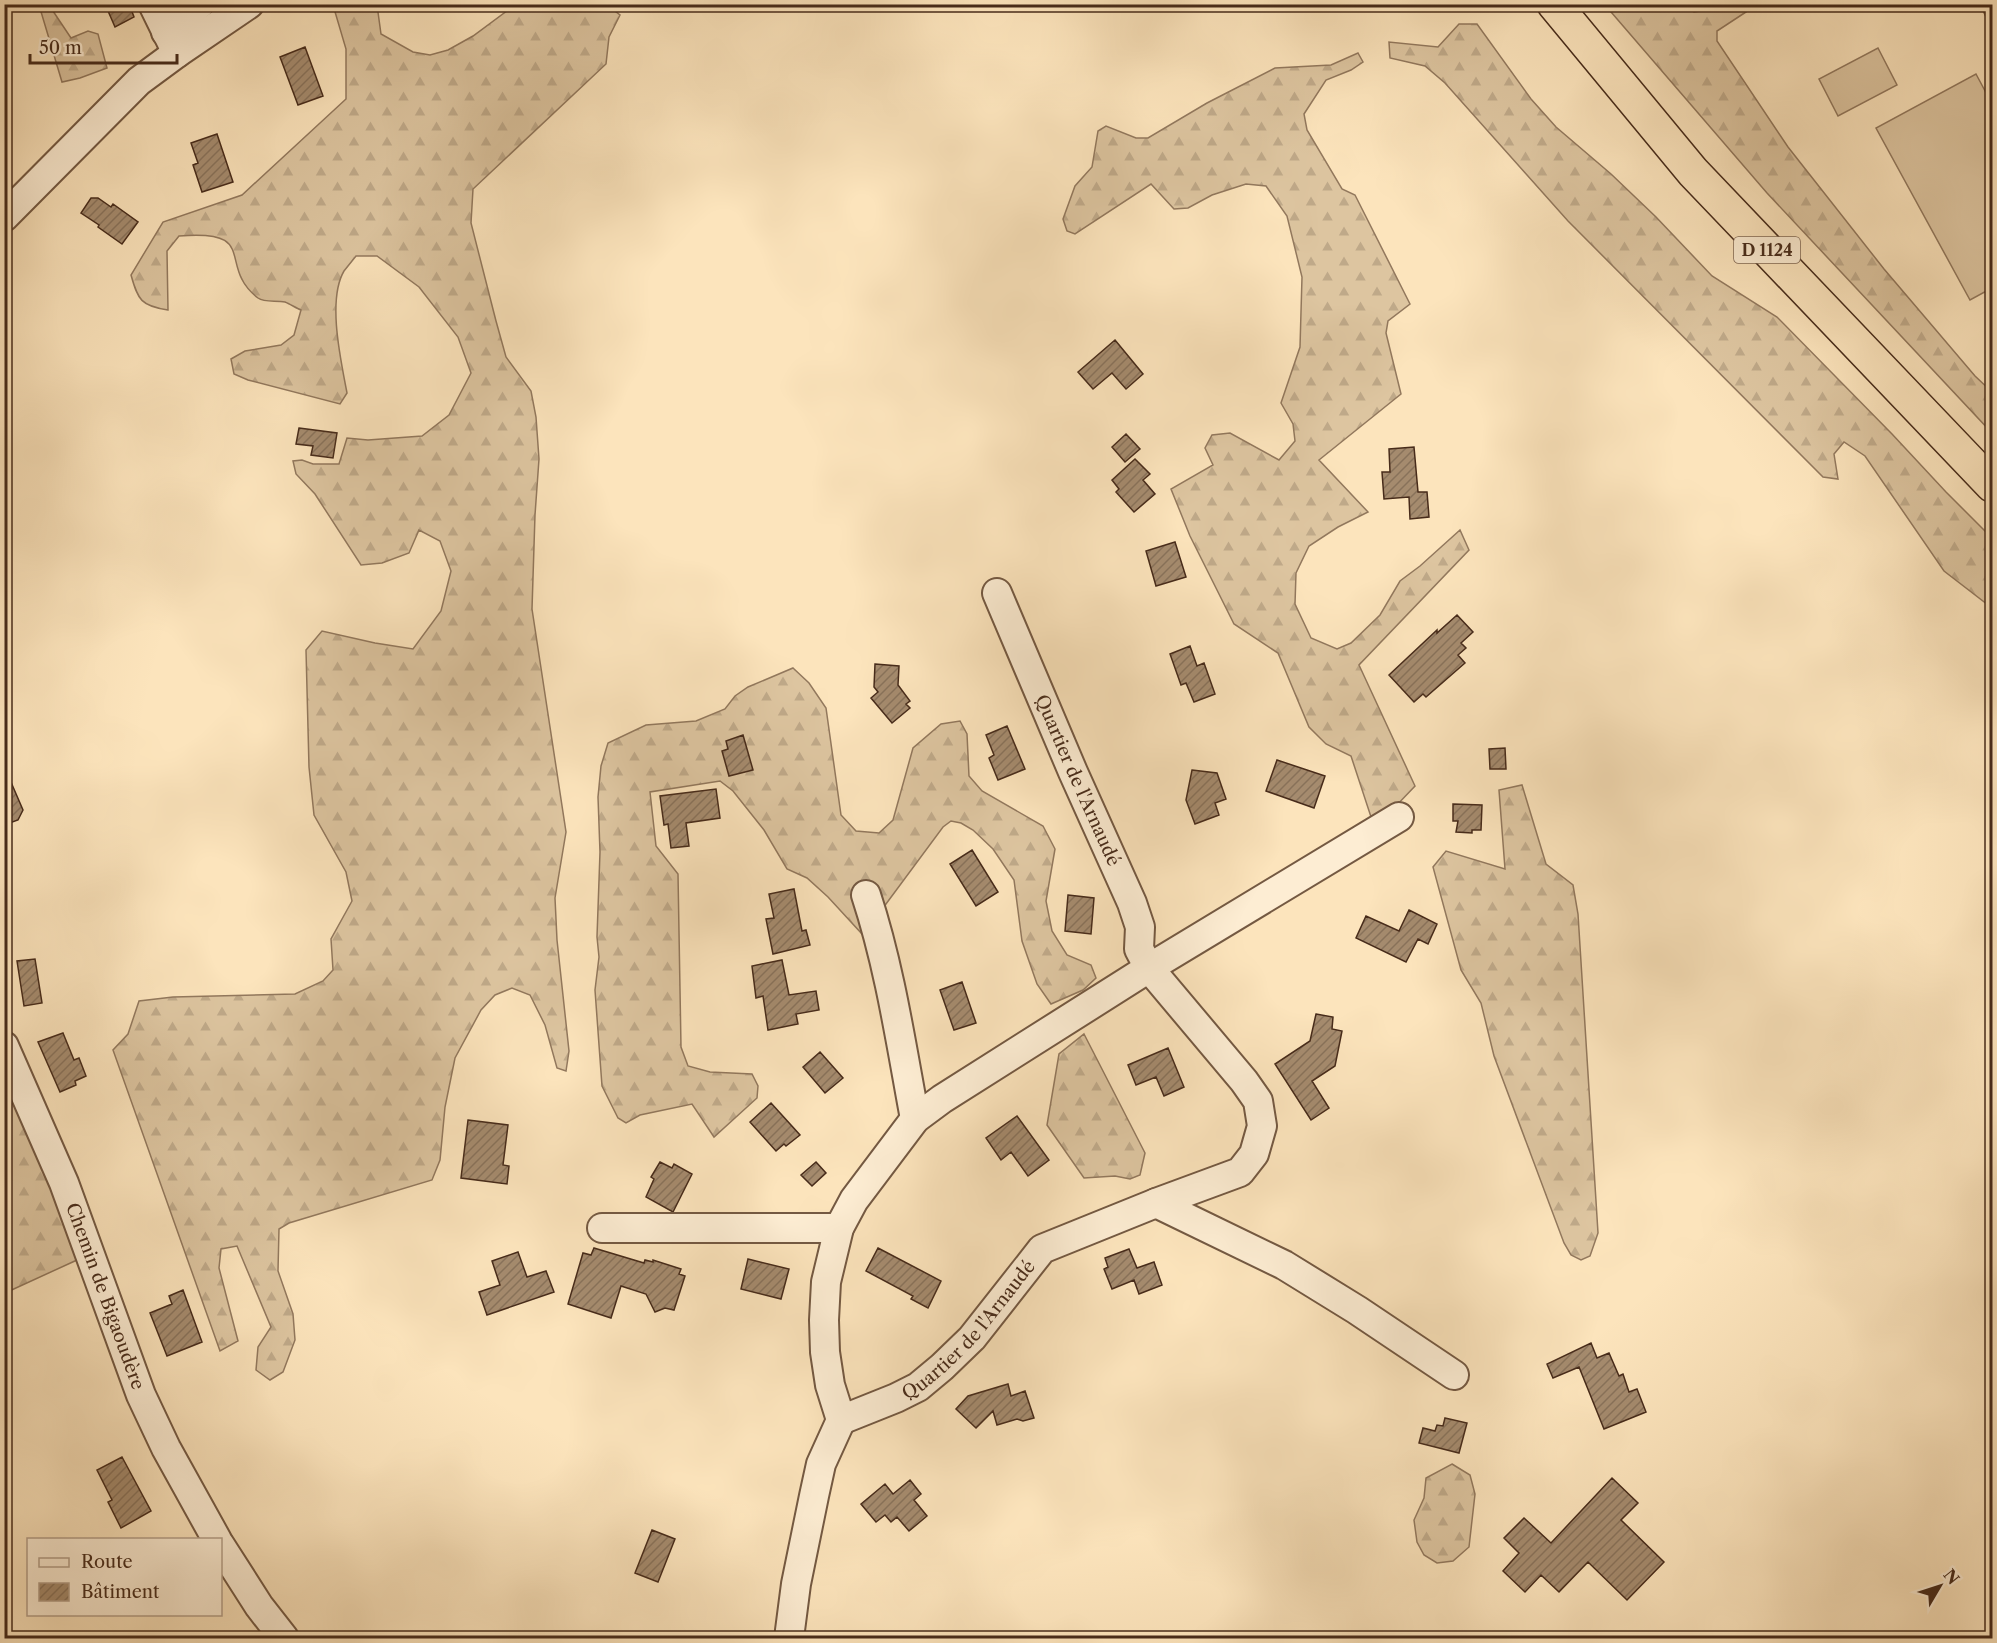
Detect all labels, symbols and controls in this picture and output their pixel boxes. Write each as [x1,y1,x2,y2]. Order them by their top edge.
scale bar [30,27,177,65]
text: 50 m [39,37,82,59]
road number: D 1124 [1734,237,1800,263]
street label: Quartier de l'Arnaudé [1030,691,1125,870]
street label: Chemin de Bigaoudère [61,1200,149,1393]
street label: Quartier de l'Arnaudé [898,1256,1040,1404]
legend [27,1538,222,1616]
text: Route [81,1551,133,1573]
north arrow [1910,1556,1970,1616]
text: N [1940,1565,1964,1588]
text: Bâtiment [81,1581,160,1603]

